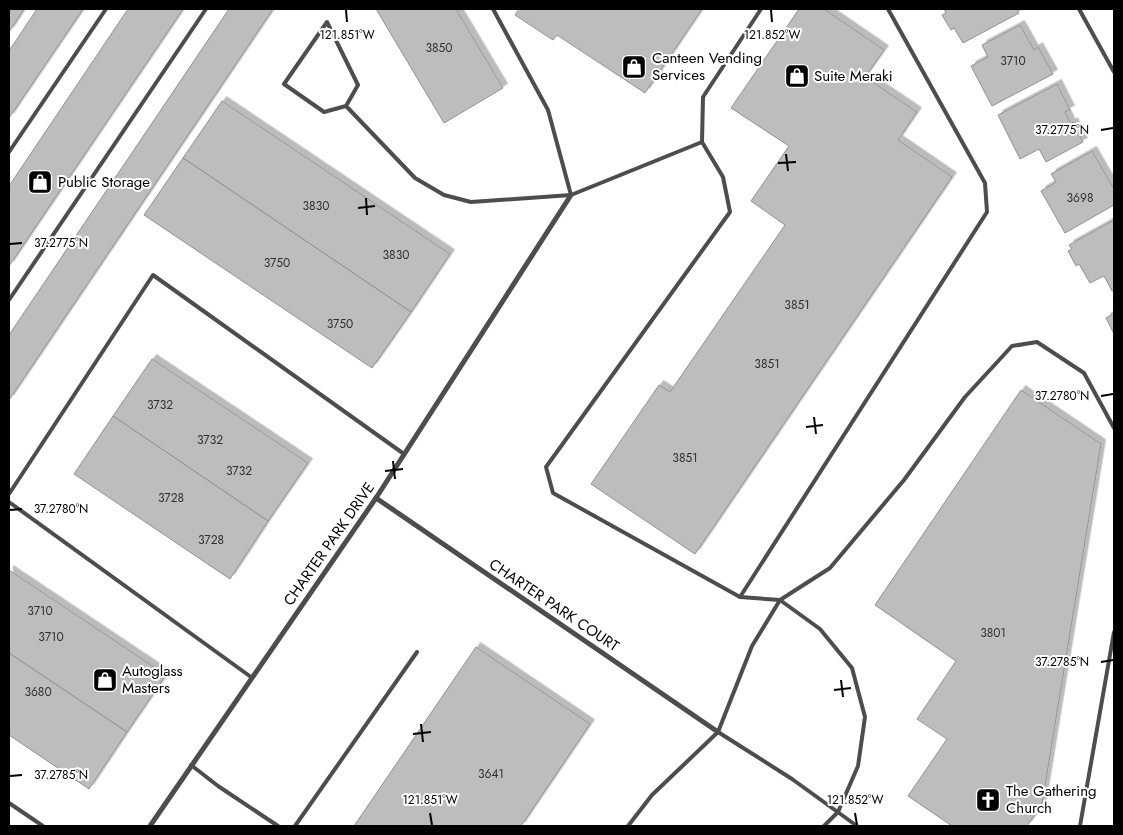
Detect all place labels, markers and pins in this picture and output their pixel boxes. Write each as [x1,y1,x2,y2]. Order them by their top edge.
place label: Canteen Vending Services [652,47,762,86]
shop icon: Canteen Vending Services [621,54,647,80]
shop icon: Suite Meraki [784,63,810,89]
place label: Suite Meraki [814,65,893,87]
shop icon: Public Storage [27,169,53,195]
place label: Public Storage [58,171,150,193]
place label: Autoglass Masters [122,660,183,699]
shop icon: Autoglass Masters [92,667,118,693]
place label: The Gathering Church [1006,780,1097,819]
church icon: The Gathering Church [975,787,1001,813]

